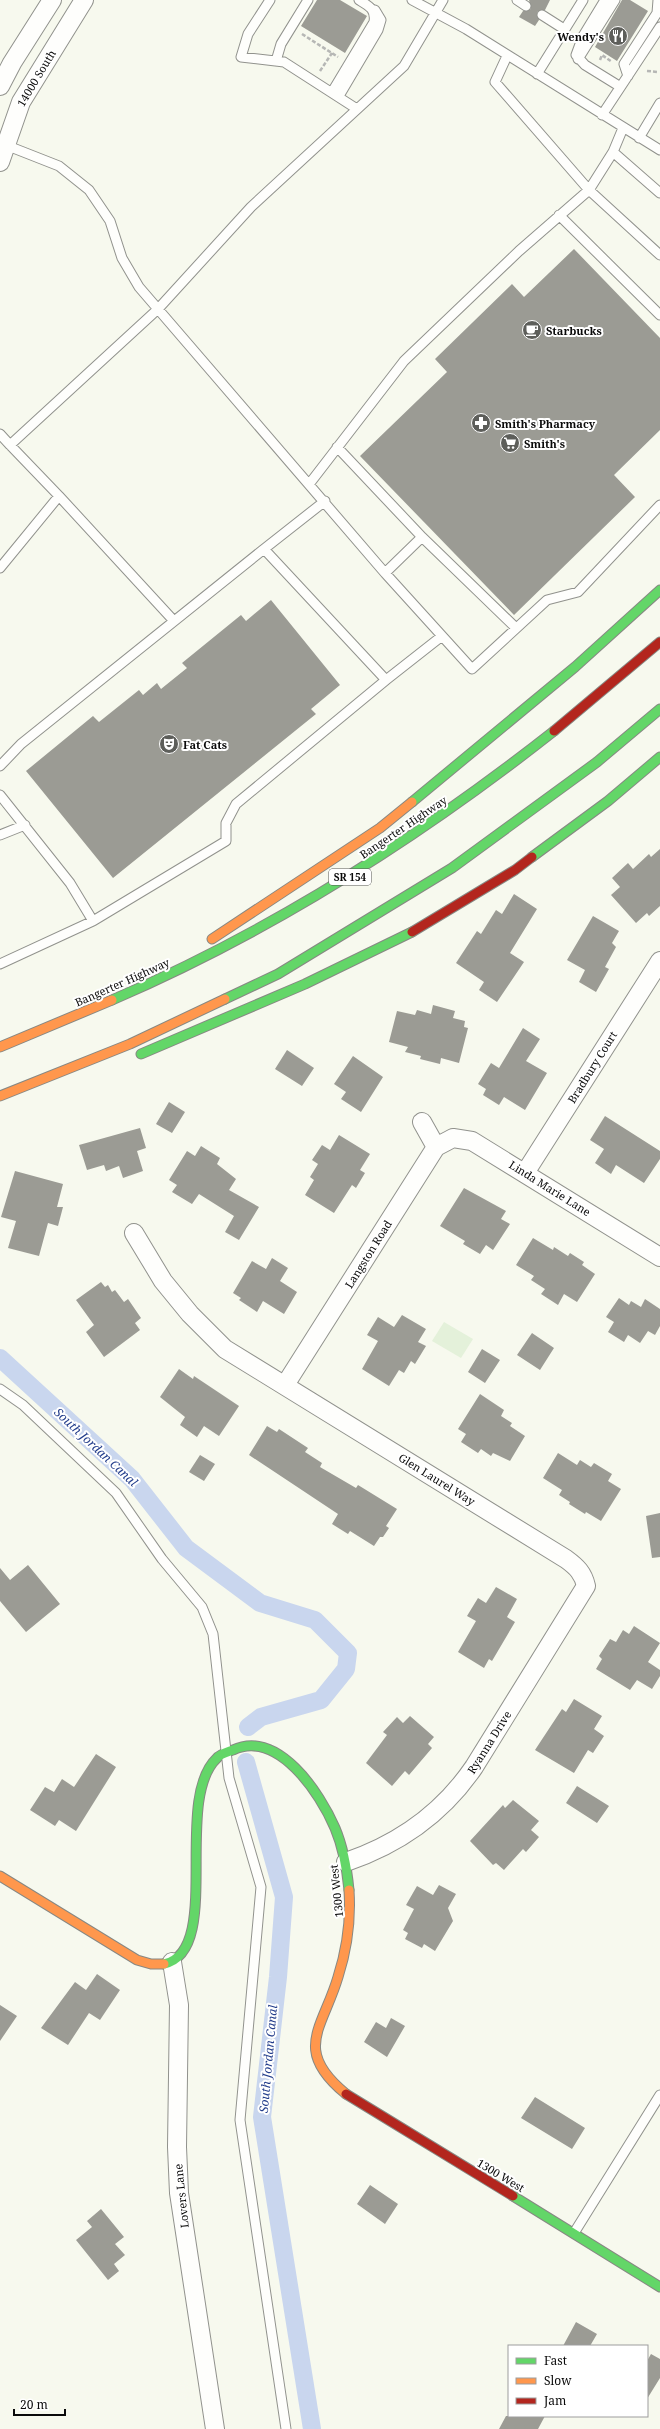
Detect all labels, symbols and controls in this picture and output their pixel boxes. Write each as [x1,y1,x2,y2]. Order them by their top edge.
restaurant icon: Wendy's [607,25,629,47]
place label: Wendy's [557,29,604,44]
street label: 14000 South [13,47,59,109]
cafe icon: Starbucks [521,319,543,341]
place label: Starbucks [546,323,602,338]
pharmacy icon: Smith's Pharmacy [470,412,492,434]
place label: Smith's Pharmacy [495,416,596,431]
supermarket icon: Smith's [499,432,521,454]
place label: Smith's [524,436,565,451]
theatre icon: Fat Cats [158,733,180,755]
place label: Fat Cats [183,737,227,752]
street label: Bangerter Highway [356,792,450,862]
road number: SR 154 [329,869,371,885]
street label: Bangerter Highway [72,954,172,1010]
street label: Bradbury Court [564,1028,620,1106]
street label: Linda Marie Lane [506,1157,594,1219]
street label: Langston Road [341,1217,395,1291]
water label: South Jordan Canal [51,1404,142,1490]
street label: Glen Laurel Way [396,1449,479,1509]
street label: Ryanna Drive [464,1708,514,1776]
street label: 1300 West [326,1864,346,1918]
water label: South Jordan Canal [255,2004,281,2114]
street label: 1300 West [474,2155,528,2195]
street label: Lovers Lane [170,2163,192,2229]
legend [508,2345,648,2417]
text: Fast [544,2352,567,2369]
text: Slow [544,2372,572,2389]
scale bar [14,2391,65,2417]
text: Jam [543,2392,566,2409]
text: 20 m [20,2396,48,2413]

